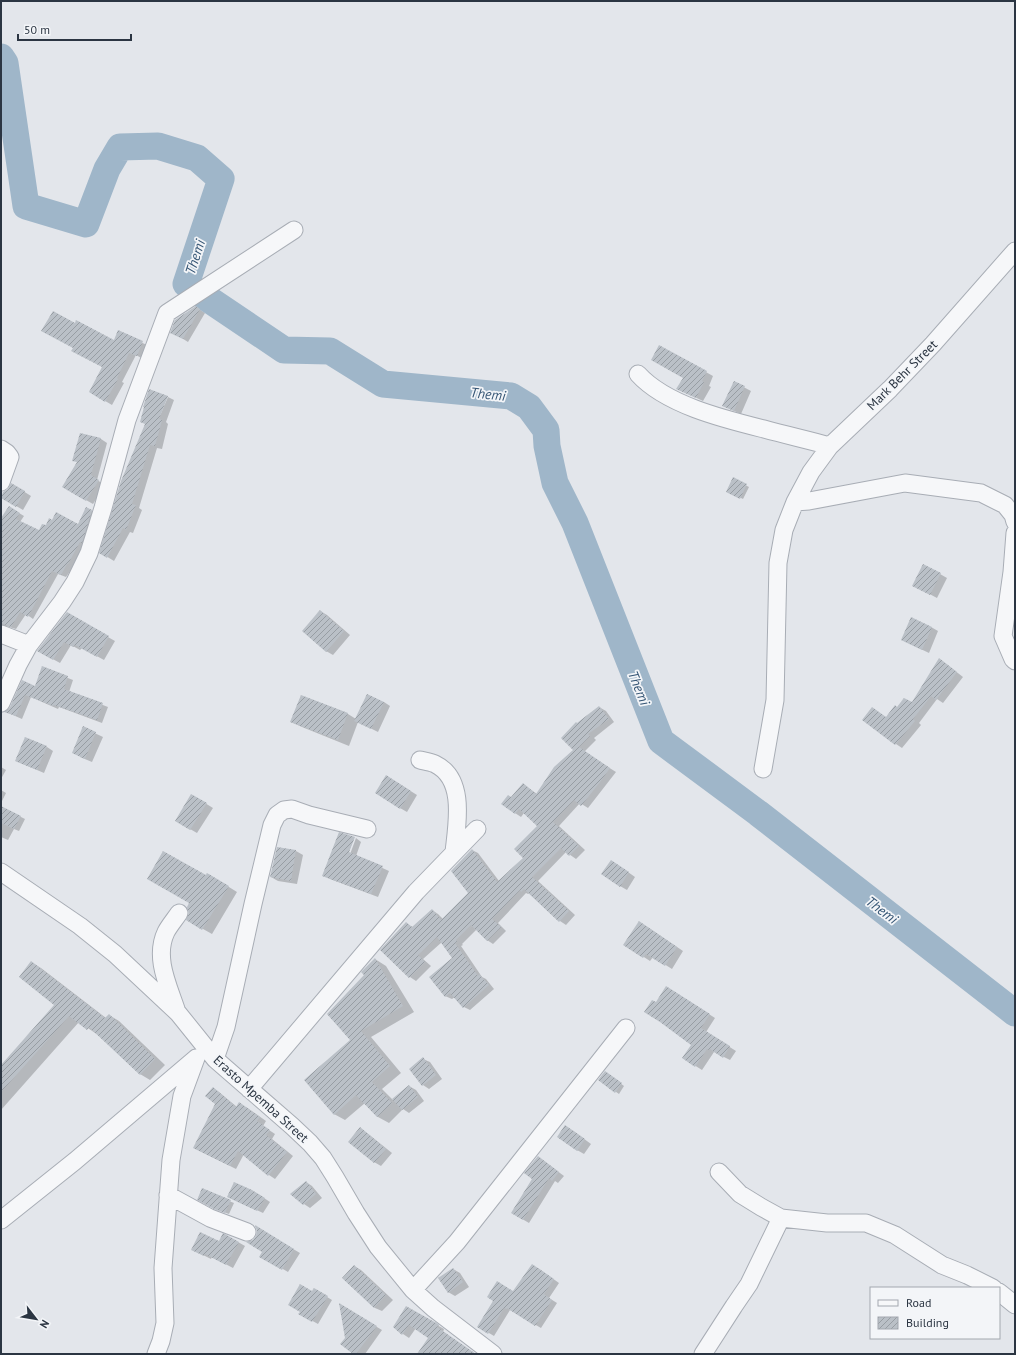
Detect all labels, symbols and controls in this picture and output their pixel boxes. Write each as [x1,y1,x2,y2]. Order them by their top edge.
scale bar [18,16,131,42]
text: 50 m [24,22,50,37]
water label: Themi [181,237,209,277]
street label: Mark Behr Street [863,336,941,414]
water label: Themi [469,383,507,405]
water label: Themi [624,668,654,708]
water label: Themi [862,892,902,928]
street label: Erasto Mpemba Street [210,1052,313,1147]
legend [870,1287,1000,1339]
text: Road [906,1295,931,1310]
north arrow [16,1299,56,1339]
text: Building [906,1315,949,1330]
text: N [37,1317,52,1331]

